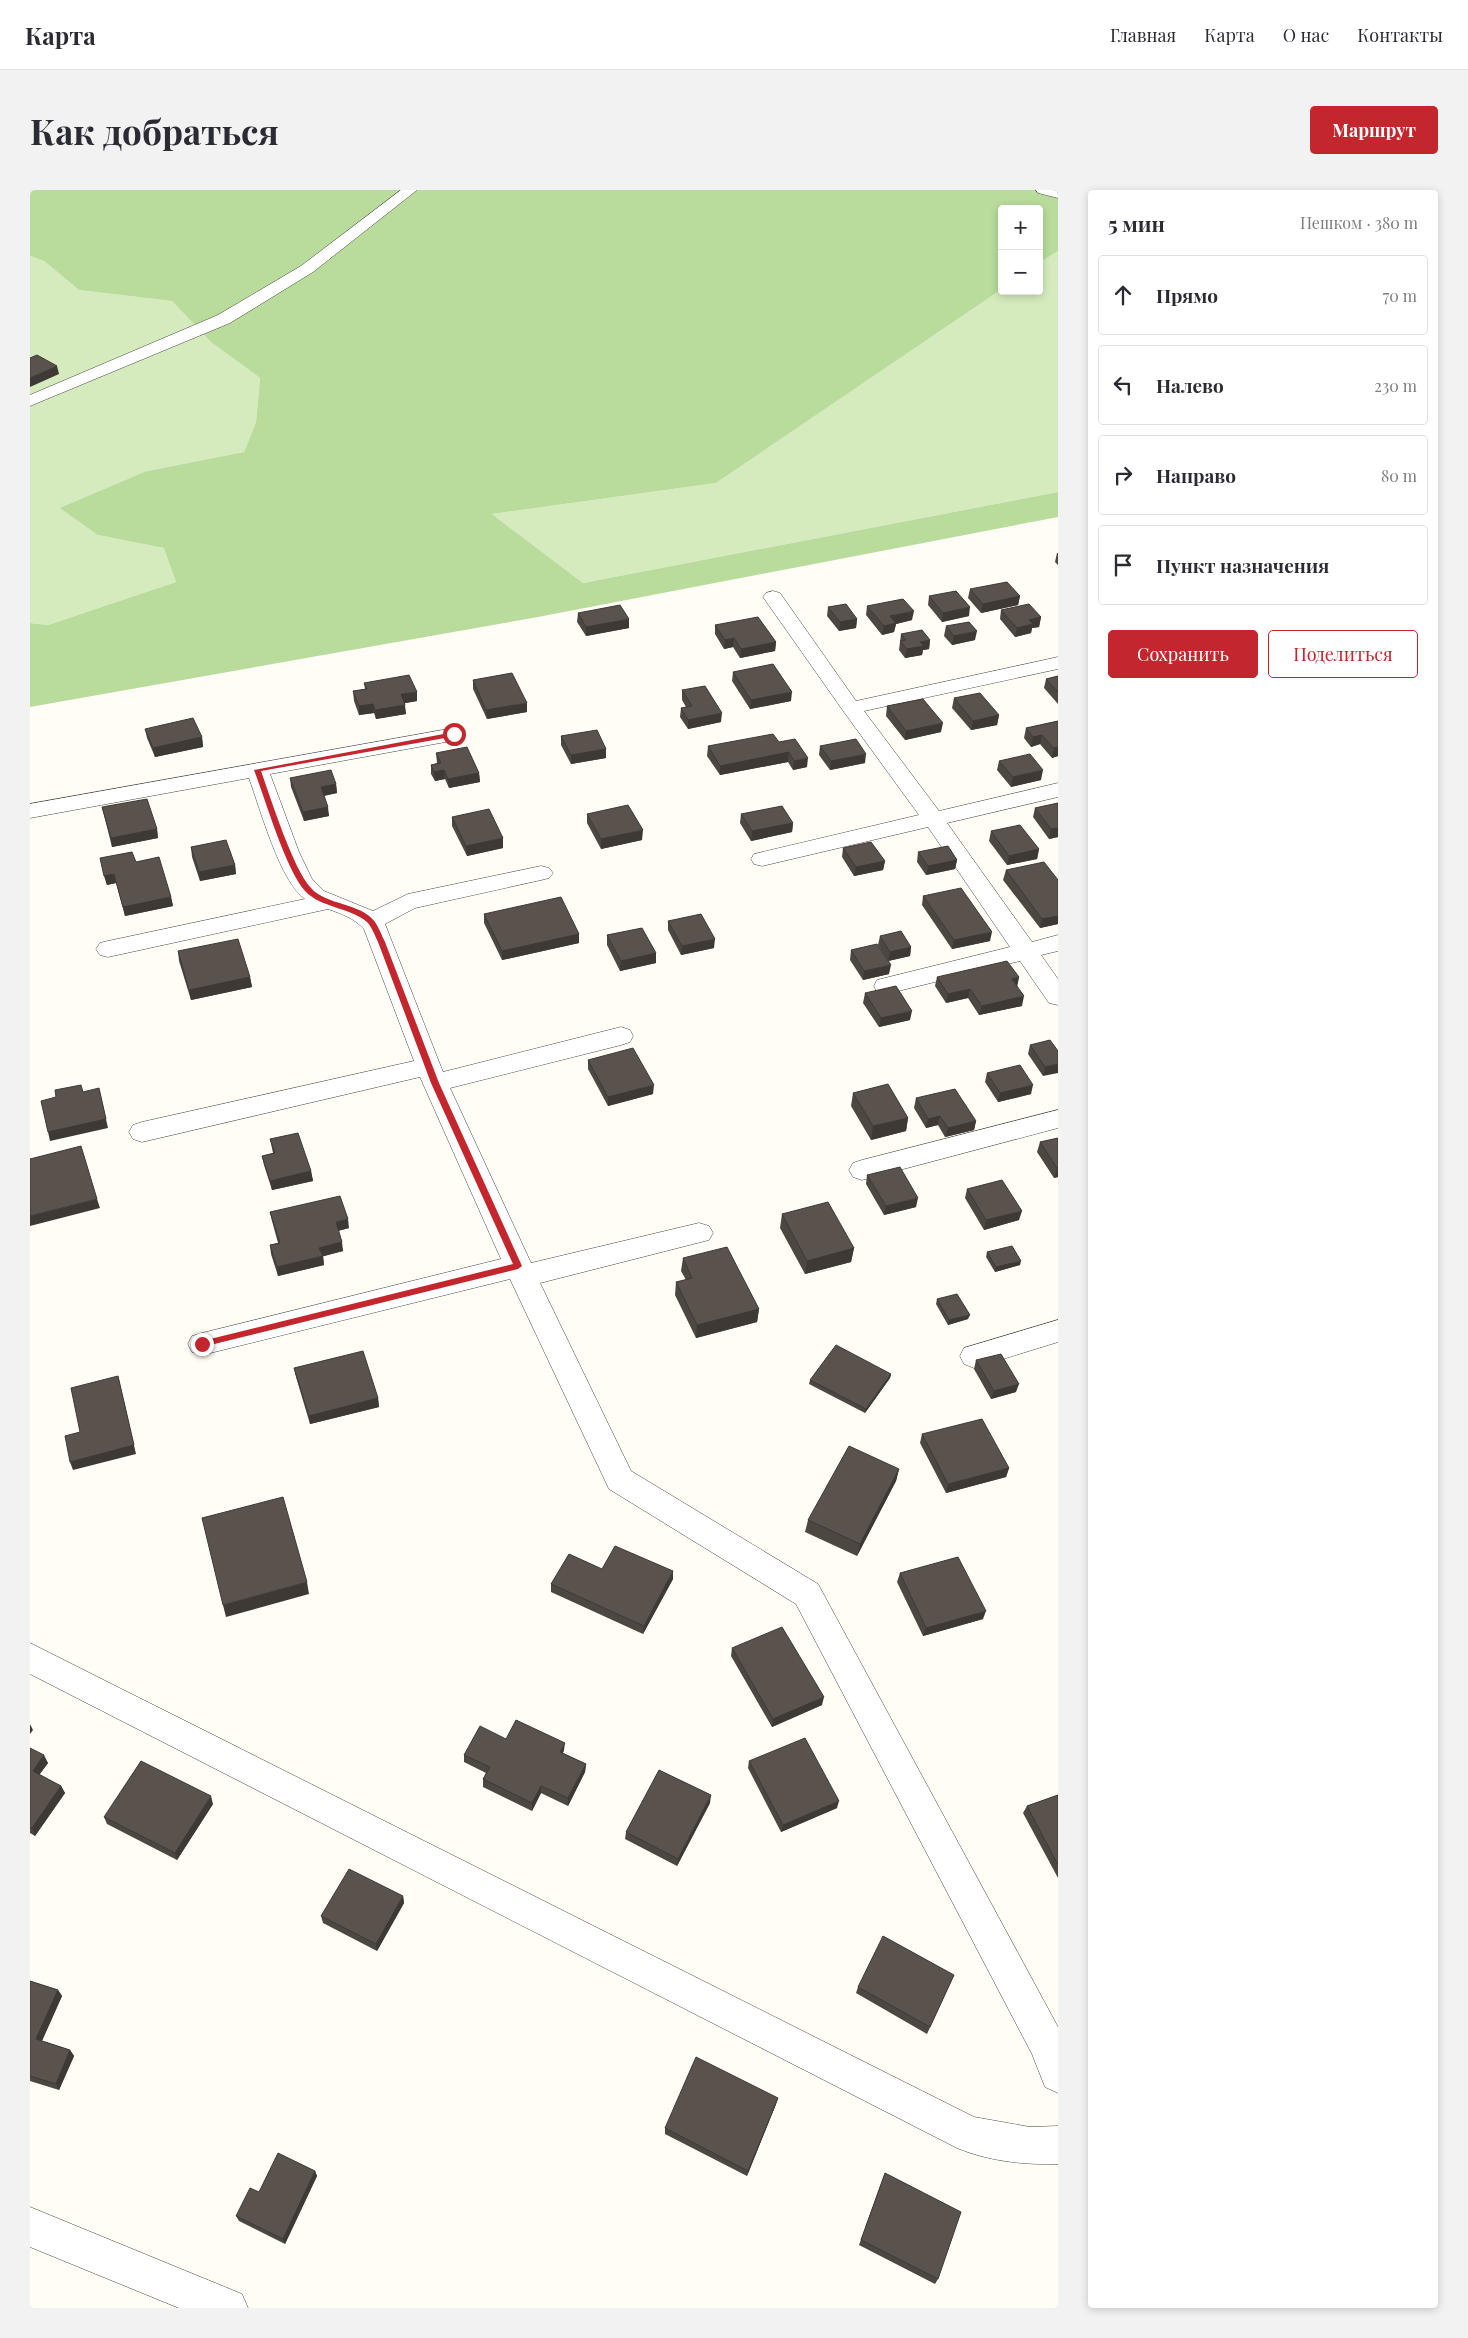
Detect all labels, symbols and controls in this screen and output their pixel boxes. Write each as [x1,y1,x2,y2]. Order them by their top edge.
text: Карта [25,19,96,51]
text: Главная [1110,23,1176,47]
text: Карта [1204,23,1255,47]
text: О нас [1283,23,1329,47]
text: Контакты [1357,23,1443,47]
button: Маршрут [1310,106,1438,154]
text: Как добраться [30,107,279,154]
map controls [998,205,1043,295]
button: + [998,205,1043,250]
text: 5 мин [1108,209,1165,237]
text: Пешком · 380 m [1300,212,1418,233]
button: − [998,250,1043,295]
icon: ahead [1109,281,1137,309]
text: Прямо [1156,282,1218,308]
text: 70 m [1383,285,1417,306]
icon: left [1109,371,1137,399]
text: Налево [1156,372,1224,398]
text: 230 m [1374,375,1417,396]
icon: right [1109,461,1137,489]
text: Направо [1156,462,1236,488]
text: 80 m [1381,465,1417,486]
icon: arrive [1109,551,1137,579]
text: Пункт назначения [1156,552,1329,578]
button: Сохранить [1108,630,1258,678]
button: Поделиться [1268,630,1418,678]
route start [443,723,466,746]
route end [191,1333,214,1356]

